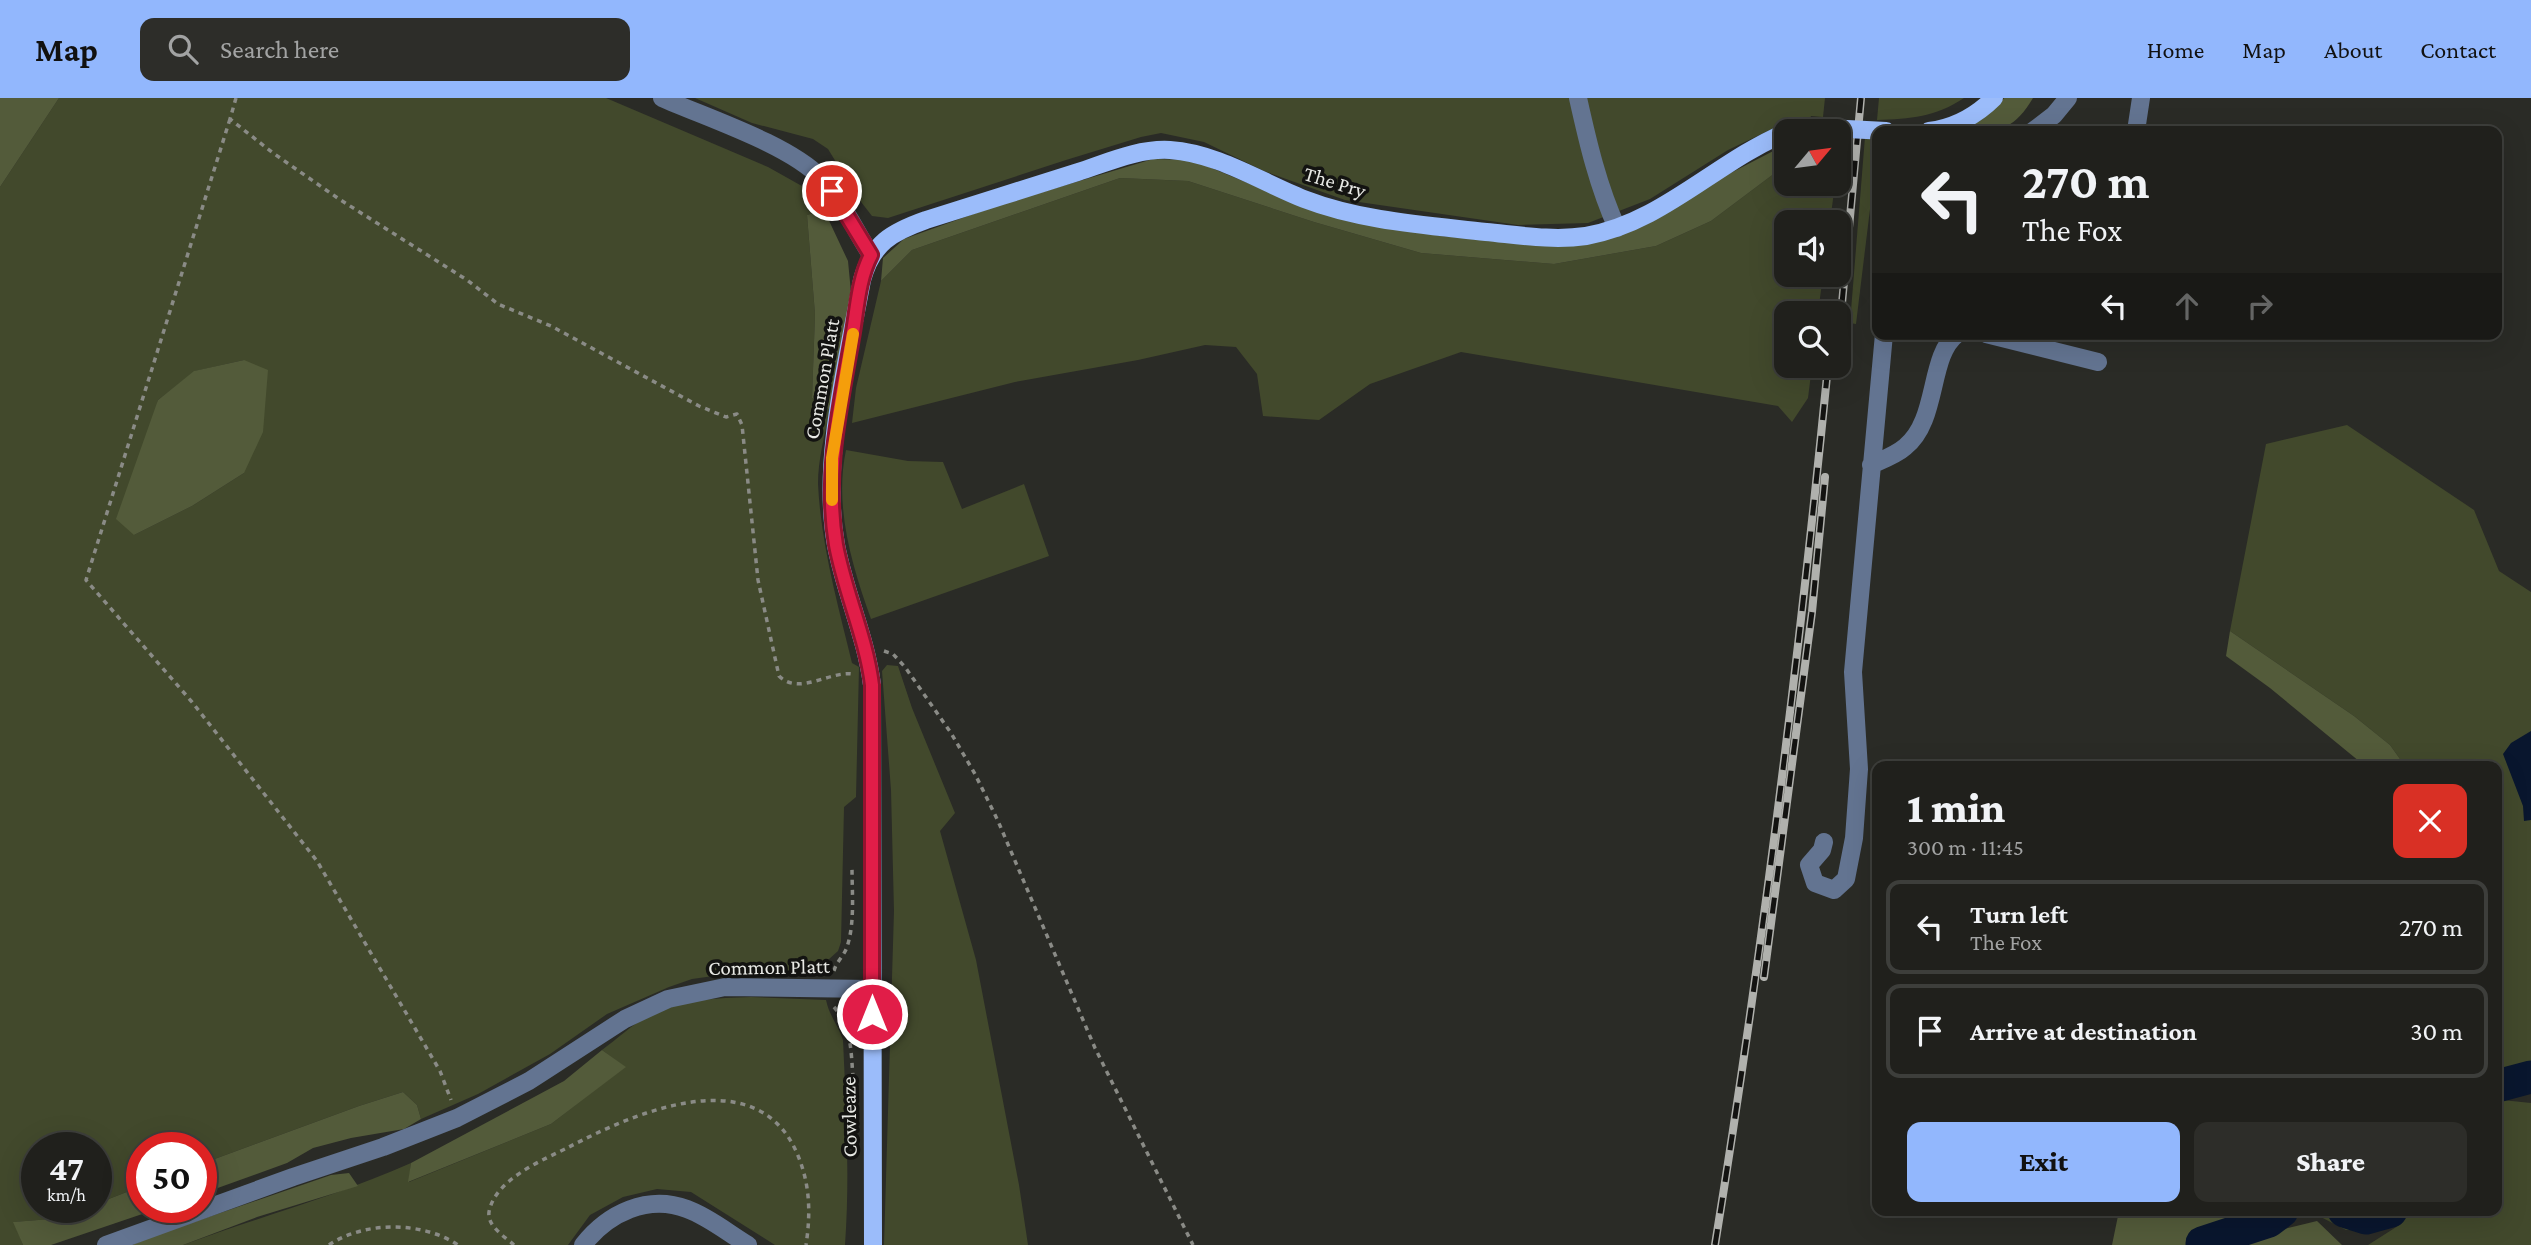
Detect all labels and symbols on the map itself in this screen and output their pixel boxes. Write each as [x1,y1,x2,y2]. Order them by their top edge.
north arrow [1774,119,1852,196]
pin [802,161,862,221]
street label: The Pry [1301,161,1369,203]
street label: Common Platt [800,316,845,441]
street label: Common Platt [708,954,831,980]
position arrow [835,977,909,1051]
street label: Cowleaze [836,1076,862,1158]
speed limit sign: 50 [126,1132,217,1223]

